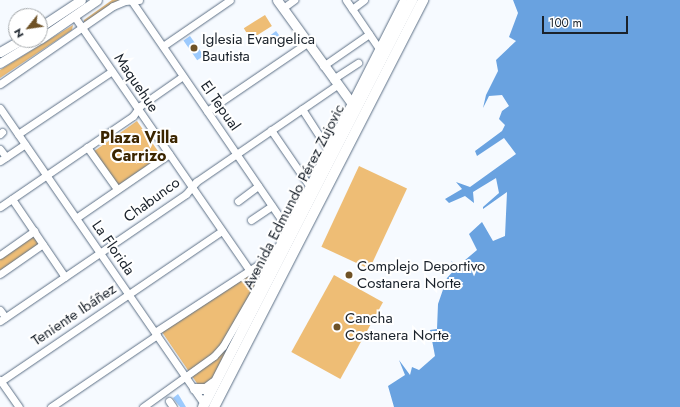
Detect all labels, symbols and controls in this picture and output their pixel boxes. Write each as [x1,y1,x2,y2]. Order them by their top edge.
north arrow [8,8,48,48]
scale bar [544,8,630,34]
text: 100 m [549,14,582,32]
text: N [9,26,28,41]
place label: Iglesia Evangelica Bautista [202,30,315,65]
marker: Iglesia Evangelica Bautista [189,43,199,53]
street label: Maquehue [110,50,162,116]
street label: El Tepual [196,78,244,134]
street label: Avenida Edmundo Pérez Zujovic [239,102,349,292]
district label: Plaza Villa Carrizo [100,128,178,166]
street label: Chabunco [120,174,184,226]
street label: La Florida [88,217,138,279]
place label: Complejo Deportivo Costanera Norte [357,257,485,292]
marker: Complejo Deportivo Costanera Norte [344,270,354,280]
street label: Teniente Ibáñez [28,280,120,350]
place label: Cancha Costanera Norte [345,309,449,344]
marker: Cancha Costanera Norte [332,322,342,332]

